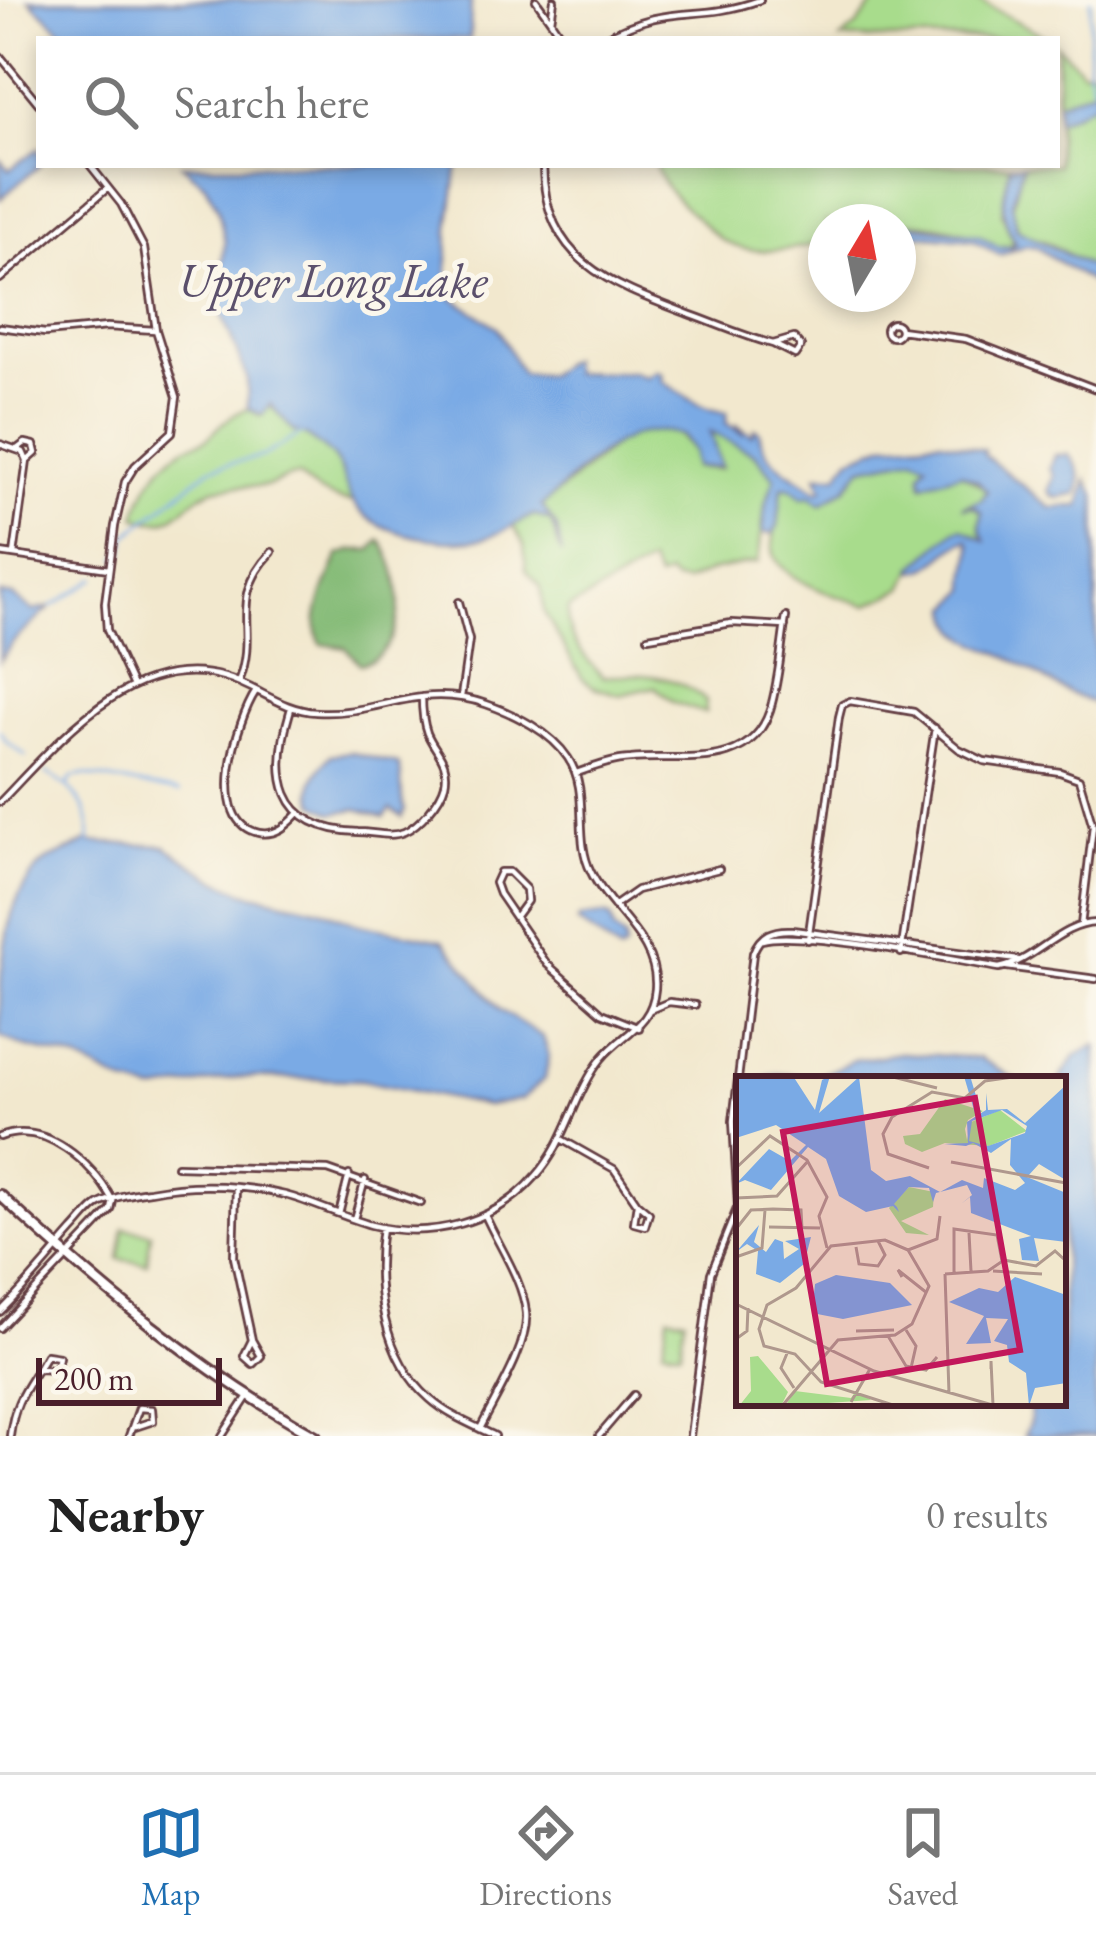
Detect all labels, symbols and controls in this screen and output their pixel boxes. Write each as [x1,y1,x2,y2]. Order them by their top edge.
search box [36,36,1060,168]
icon: search [78,69,144,135]
text: Search here [174,73,369,131]
north arrow [808,204,916,312]
water label: Upper Long Lake [178,249,489,311]
inset map [736,1076,1066,1406]
scale bar [36,1352,222,1405]
text: 200 m [54,1357,134,1400]
text: Nearby [48,1481,204,1547]
text: 0 results [926,1489,1048,1540]
tab: Map [138,1800,204,1915]
tab: Directions [479,1800,612,1915]
tab: Saved [888,1800,958,1915]

